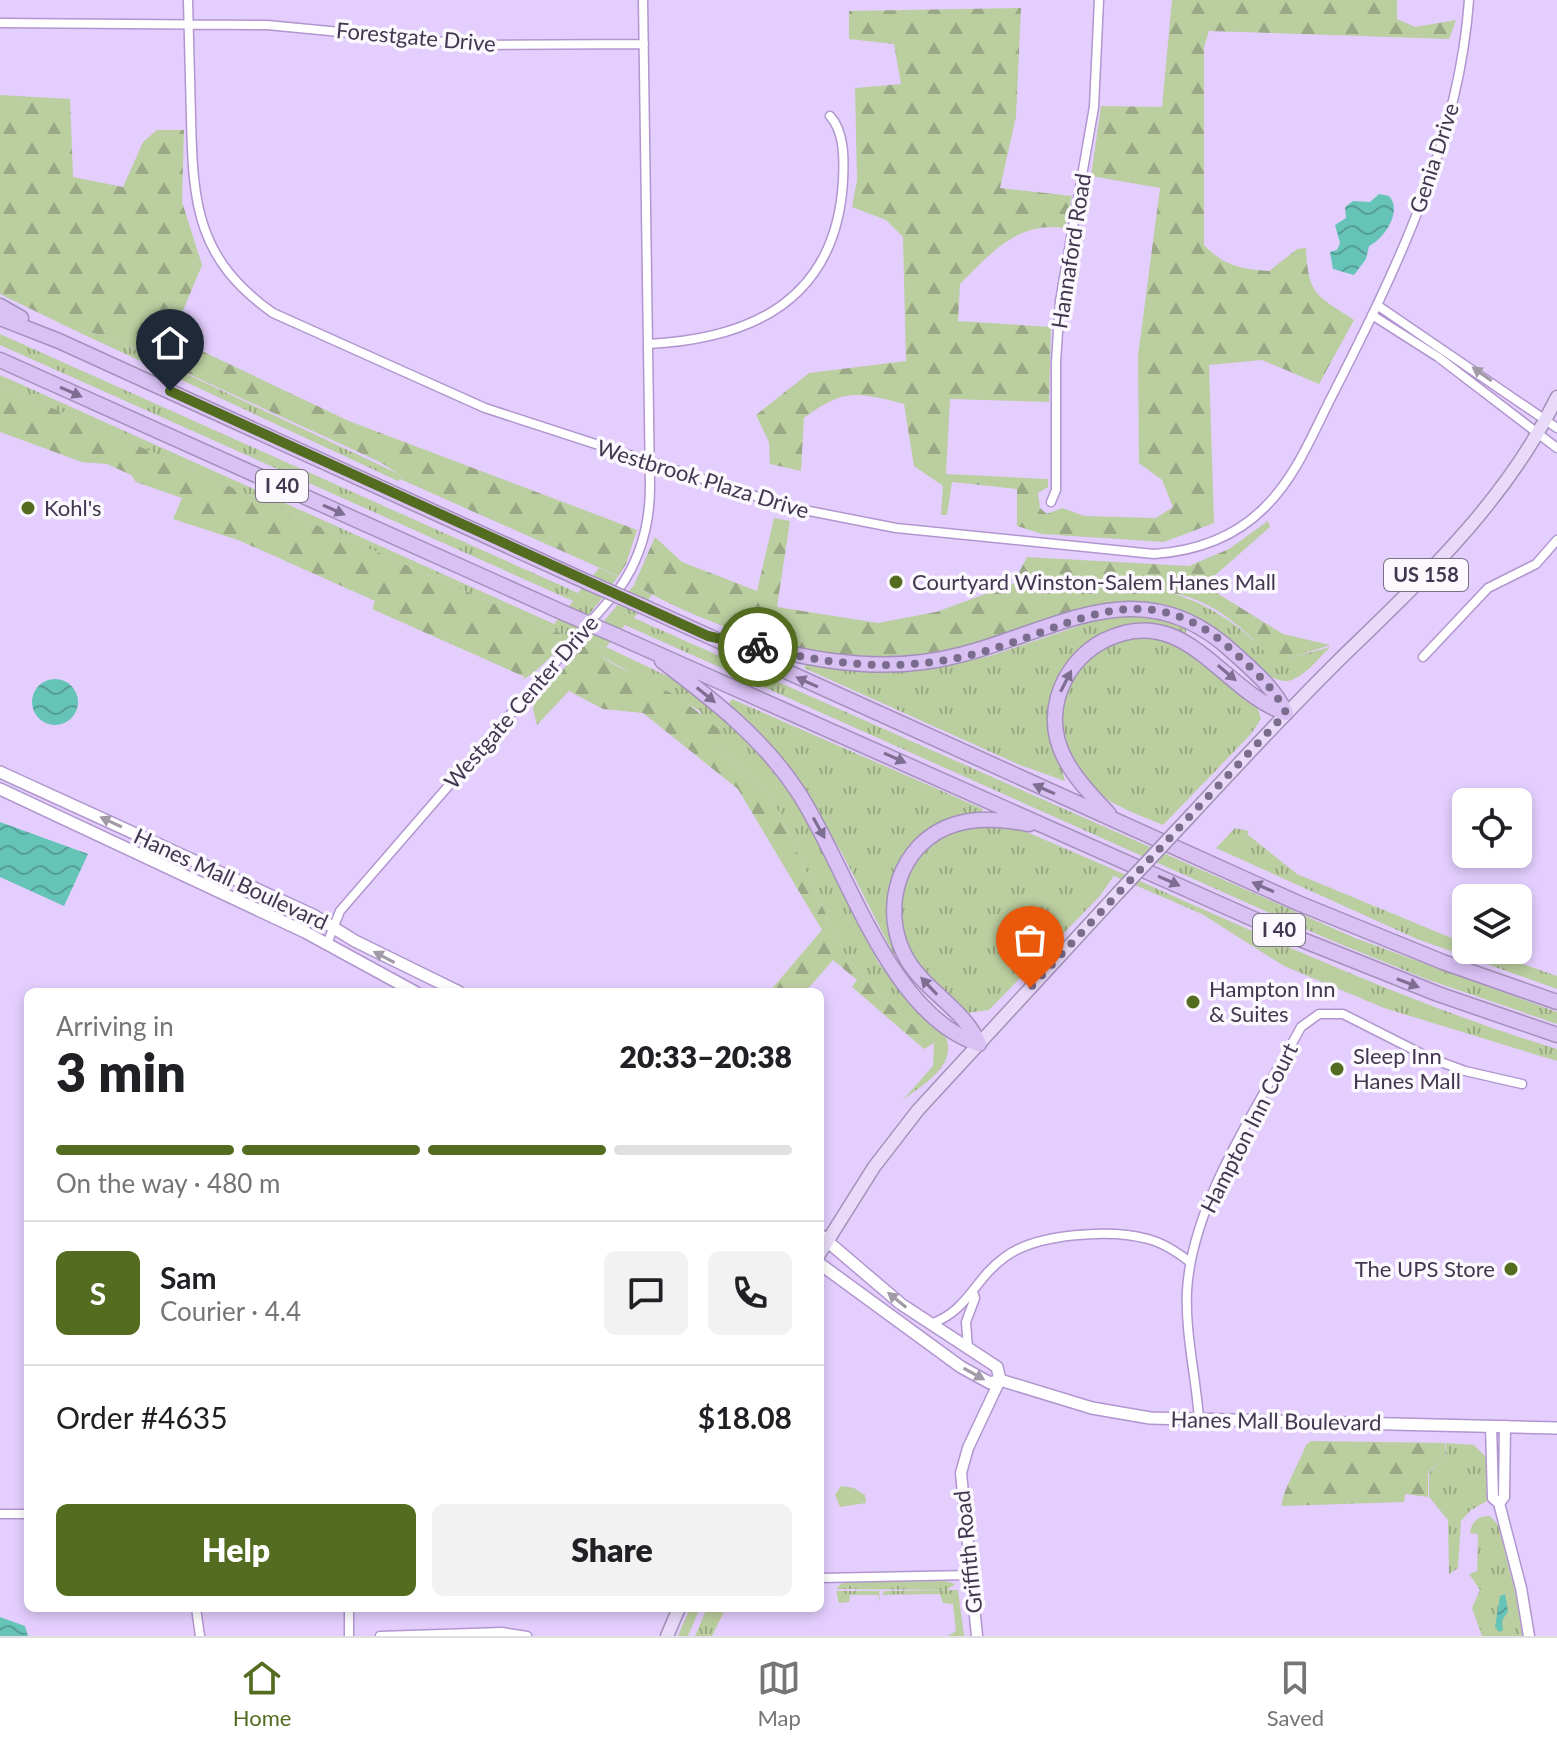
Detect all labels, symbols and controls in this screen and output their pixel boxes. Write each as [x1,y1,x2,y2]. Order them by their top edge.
street label: Forestgate Drive [335,16,497,57]
street label: Genia Drive [1403,99,1464,216]
street label: Hannaford Road [1045,171,1096,331]
pin [136,309,204,391]
icon: home [148,321,192,365]
one-way arrow [1472,367,1493,382]
one-way arrow [59,385,83,399]
street label: Westbrook Plaza Drive [594,433,812,524]
road number: I 40 [256,470,308,502]
place label: Kohl's [44,494,102,521]
marker: Kohl's [19,499,37,517]
one-way arrow [322,503,346,516]
road number: US 158 [1384,559,1468,591]
place label: Courtyard Winston-Salem Hanes Mall [912,568,1276,595]
marker: Courtyard Winston-Salem Hanes Mall [887,573,905,591]
courier [718,607,798,687]
street label: Westgate Center Drive [438,609,603,794]
icon: bike [736,625,780,669]
one-way arrow [1217,664,1237,681]
one-way arrow [1059,669,1072,692]
one-way arrow [795,675,818,689]
one-way arrow [696,687,716,703]
one-way arrow [883,751,907,765]
one-way arrow [1032,782,1056,795]
map controls [1452,788,1532,964]
button: locate [1452,788,1532,868]
one-way arrow [99,815,122,829]
one-way arrow [811,817,825,839]
street label: Hanes Mall Boulevard [130,822,332,935]
one-way arrow [1157,874,1181,887]
one-way arrow [1251,880,1275,893]
button: layers [1452,884,1532,964]
pin [996,906,1064,988]
road number: I 40 [1253,914,1305,946]
icon: bag [1008,918,1052,962]
one-way arrow [373,950,396,963]
place label: Hampton Inn & Suites [1209,975,1335,1027]
one-way arrow [921,977,939,996]
one-way arrow [1396,977,1420,990]
marker: Hampton Inn & Suites [1184,993,1202,1011]
text: Arriving in [56,1010,174,1042]
text: 20:33–20:38 [619,1038,792,1074]
street label: Hampton Inn Court [1194,1038,1303,1217]
text: 3 min [56,1041,186,1103]
place label: Sleep Inn Hanes Mall [1353,1042,1461,1094]
marker: Sleep Inn Hanes Mall [1328,1060,1346,1078]
text: On the way · 480 m [56,1167,280,1199]
button: chat [604,1251,688,1335]
button: phone [708,1251,792,1335]
place label: The UPS Store [1355,1255,1495,1282]
text: Sam [160,1259,217,1295]
marker: The UPS Store [1502,1260,1520,1278]
text: S [90,1275,106,1311]
one-way arrow [888,1292,908,1309]
text: Courier · 4.4 [160,1295,301,1327]
one-way arrow [963,1368,986,1381]
text: Order #4635 [56,1399,228,1435]
text: $18.08 [698,1399,792,1435]
street label: Hanes Mall Boulevard [1170,1405,1382,1436]
street label: Griffith Road [948,1489,987,1615]
button: Help [56,1504,416,1596]
button: Share [432,1504,792,1596]
tab: Home [233,1656,291,1731]
tab: Map [757,1656,801,1731]
tab: Saved [1267,1656,1324,1731]

